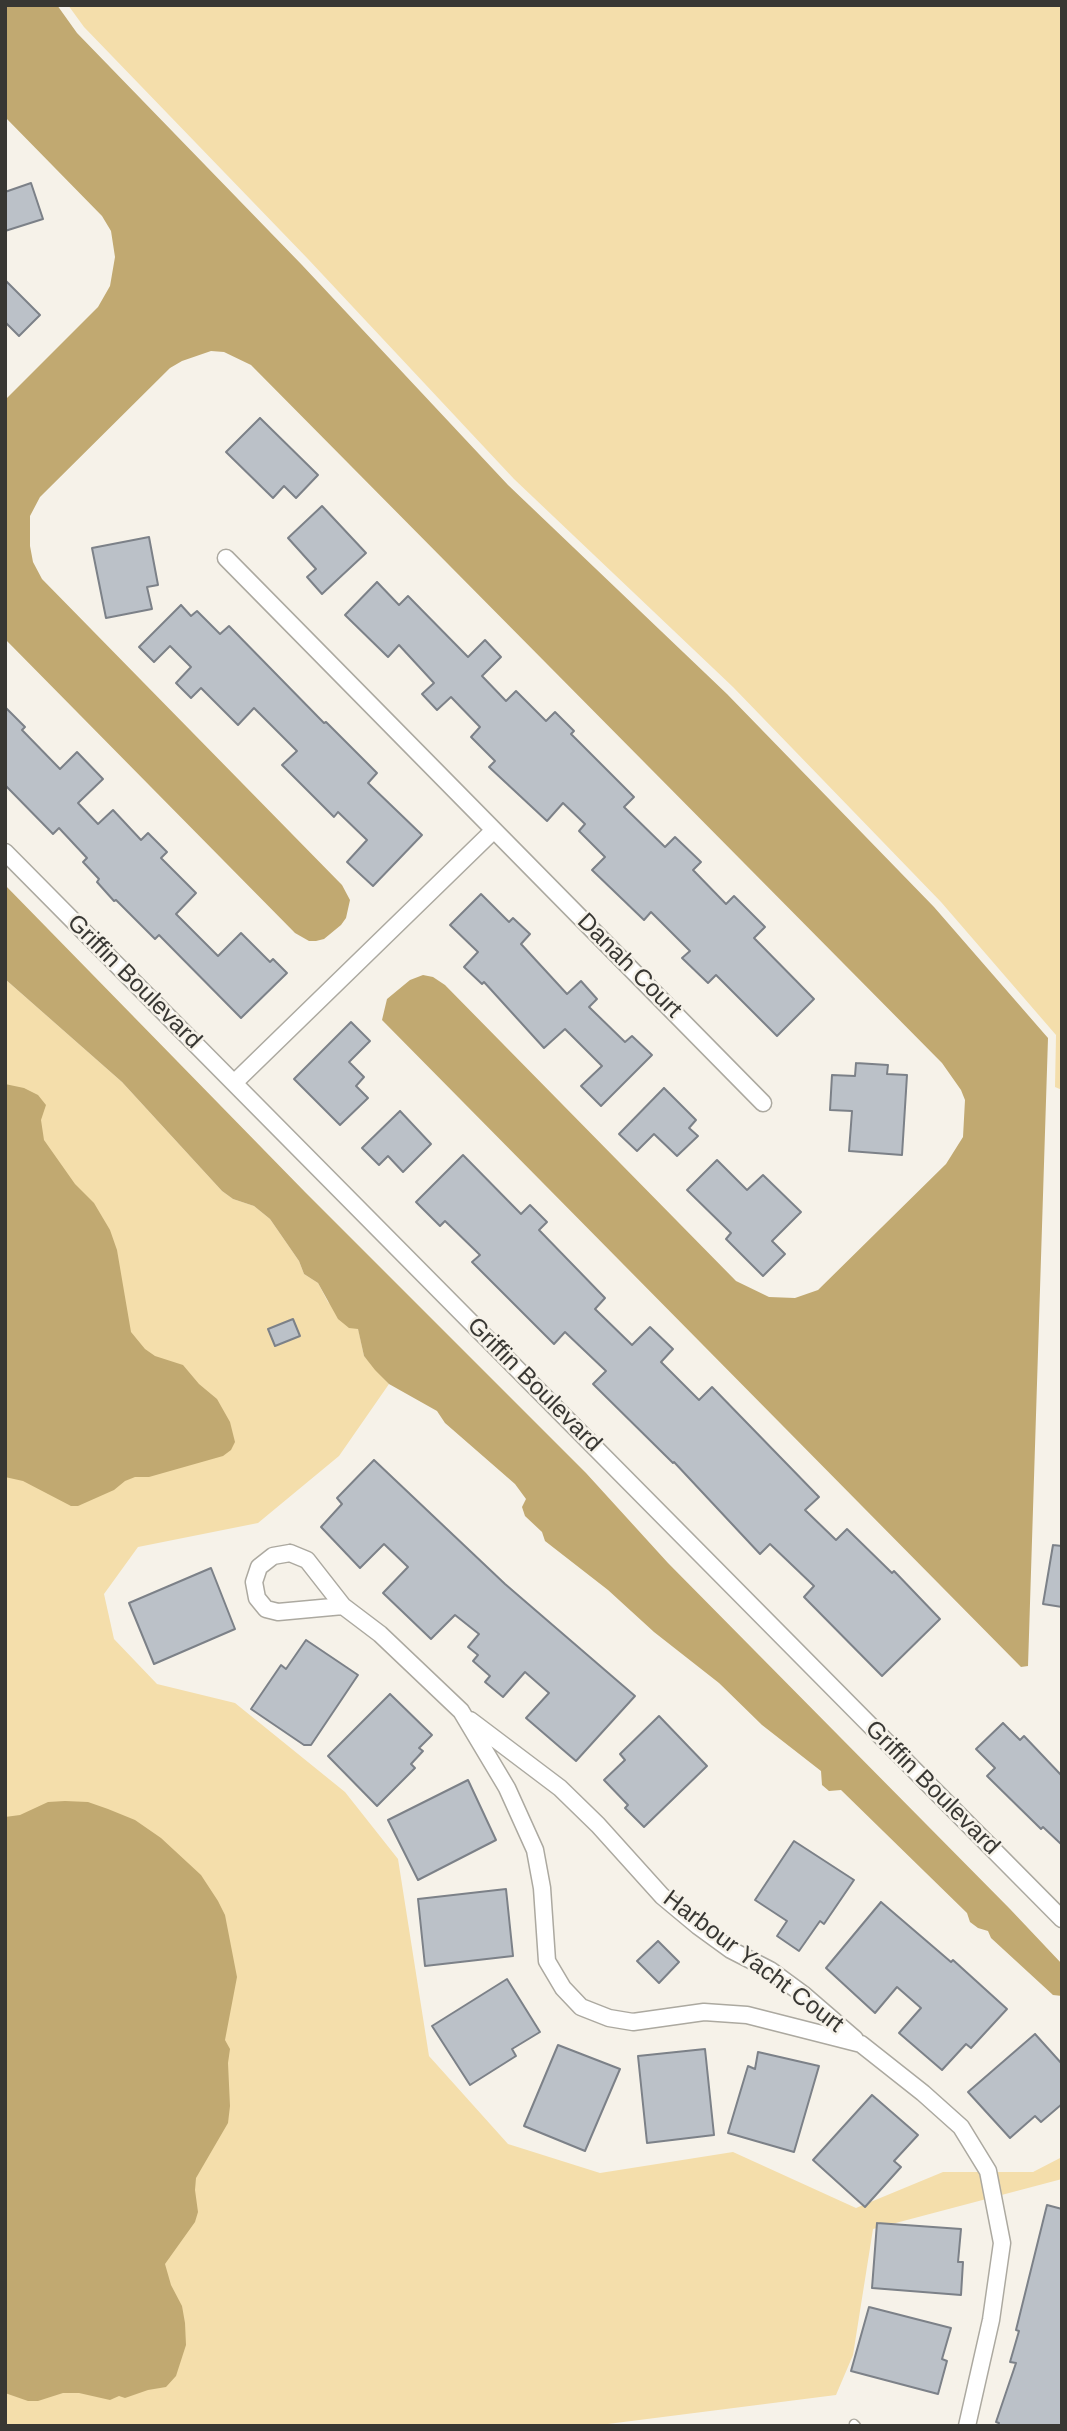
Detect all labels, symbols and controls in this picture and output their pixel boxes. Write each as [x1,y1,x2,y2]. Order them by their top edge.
street label: Danah Court [571,908,687,1024]
street label: Griffin Boulevard [61,909,207,1055]
street label: Griffin Boulevard [461,1312,607,1458]
street label: Griffin Boulevard [859,1715,1005,1861]
street label: Harbour Yacht Court [657,1885,849,2039]

